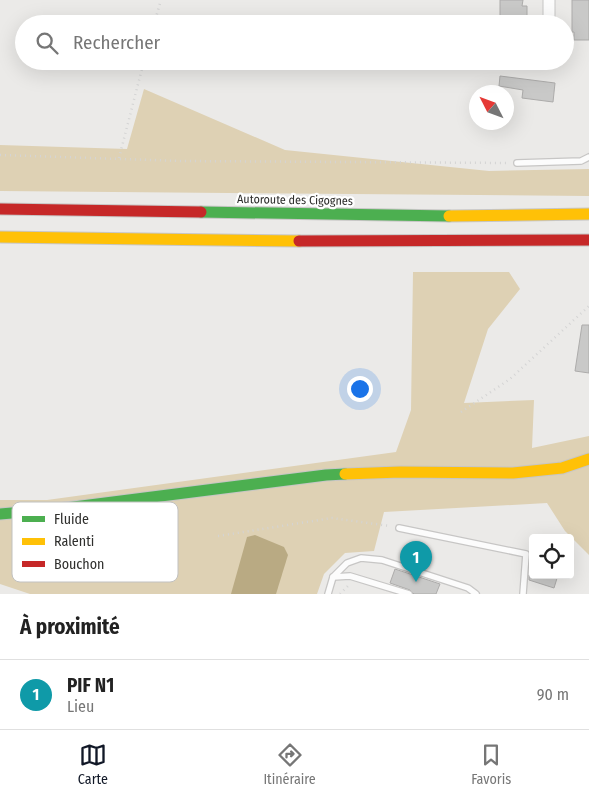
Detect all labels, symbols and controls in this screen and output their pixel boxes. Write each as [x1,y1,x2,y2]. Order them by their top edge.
search box [15,15,574,70]
icon: search [33,29,61,57]
text: Rechercher [73,31,160,54]
north arrow [469,85,514,130]
street label: Autoroute des Cigognes [237,192,353,208]
your location [347,376,373,402]
legend [12,502,178,582]
text: Fluide [54,511,89,528]
text: Ralenti [54,533,94,550]
map controls [529,534,574,579]
button: locate [529,534,574,579]
pin: 1 [400,541,432,582]
text: Bouchon [54,556,104,573]
text: À proximité [20,614,120,640]
text: PIF N1 [67,674,114,697]
text: 1 [33,685,39,704]
text: 90 m [537,685,569,704]
text: Lieu [67,697,94,716]
tab: Carte [78,741,108,788]
tab: Itinéraire [263,741,316,788]
tab: Favoris [471,741,511,788]

